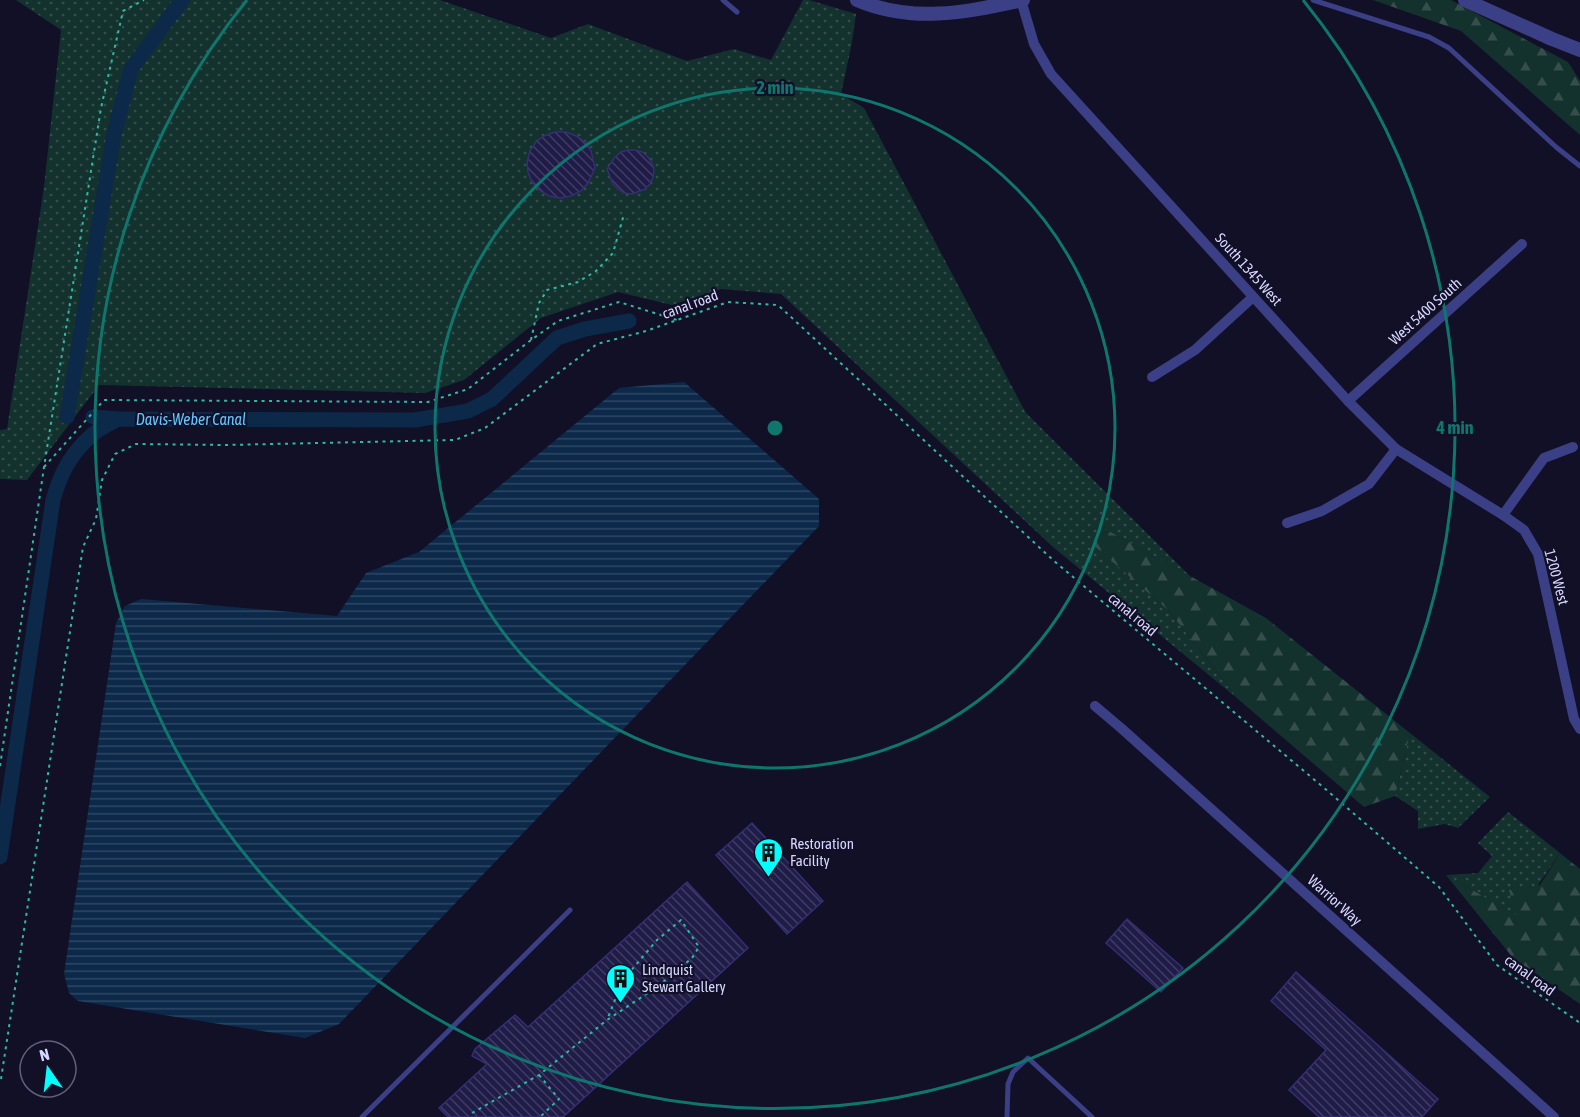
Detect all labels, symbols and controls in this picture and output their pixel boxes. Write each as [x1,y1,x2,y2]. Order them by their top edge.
text: 2 min [757,77,794,98]
street label: South 1345 West [1212,229,1286,309]
street label: West 5400 South [1385,274,1465,348]
street label: canal road [660,286,720,322]
water label: Davis-Weber Canal [136,410,246,428]
text: 4 min [1436,417,1474,438]
centre of rings [765,418,785,438]
street label: 1200 West [1541,547,1573,607]
street label: canal road [1105,589,1161,639]
place label: Restoration Facility [790,835,854,869]
building icon: Restoration Facility [753,836,785,878]
street label: Warrior Way [1304,871,1366,929]
street label: canal road [1501,951,1559,999]
place label: Lindquist Stewart Gallery [642,961,726,995]
building icon: Lindquist Stewart Gallery [605,962,637,1004]
north arrow [18,1039,78,1099]
text: N [38,1045,51,1064]

